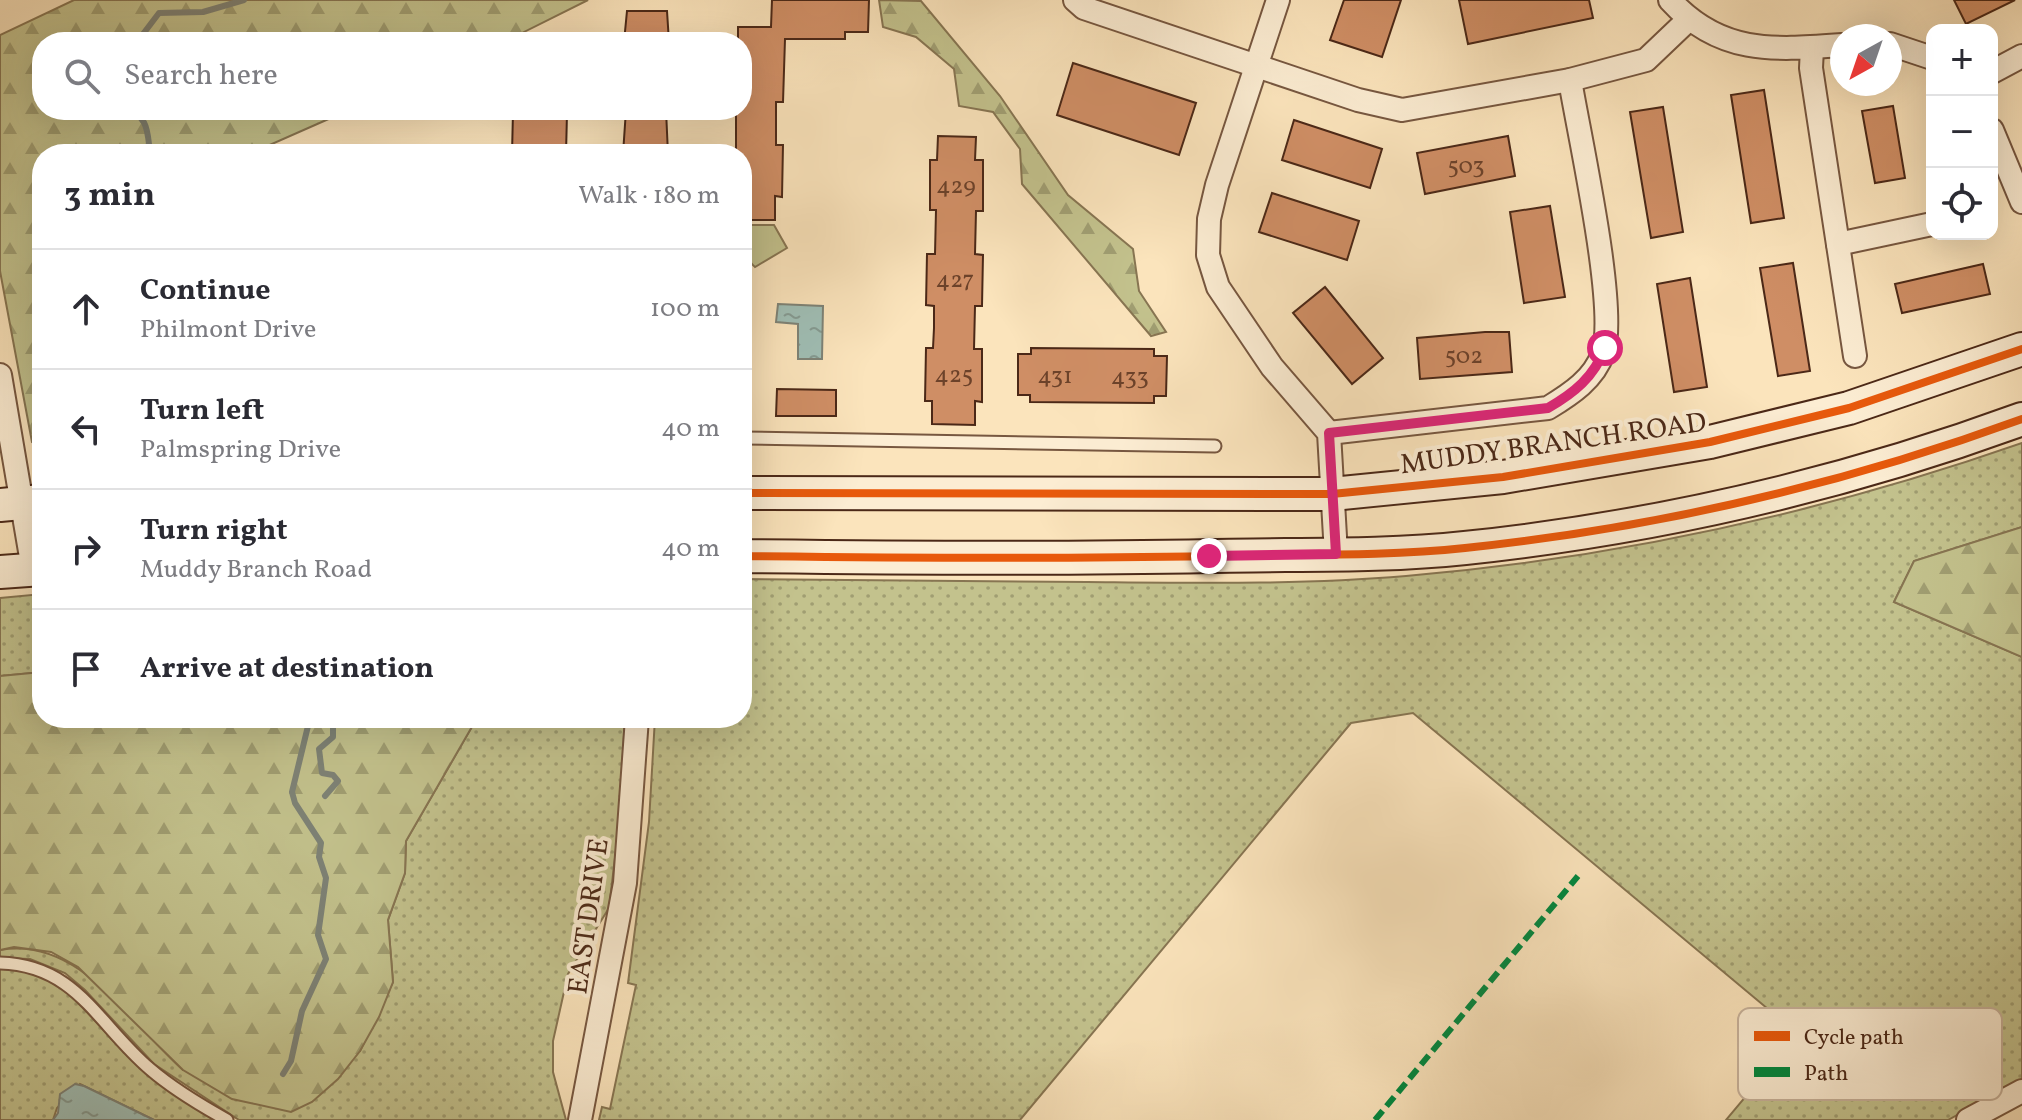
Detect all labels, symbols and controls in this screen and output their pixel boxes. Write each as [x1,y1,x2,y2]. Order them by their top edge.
north arrow [1830,24,1902,96]
map controls [1926,24,1998,240]
button: + [1926,24,1998,96]
search box [32,32,752,120]
icon: search [60,54,104,98]
text: Search here [124,55,278,97]
button: − [1926,96,1998,168]
house number: 503 [1447,150,1485,184]
button: locate [1926,168,1998,240]
house number: 429 [936,170,976,204]
text: 3 min [64,173,155,220]
text: Walk · 180 m [578,178,720,214]
house number: 427 [936,264,974,298]
text: Continue [140,270,271,312]
icon: ahead [64,287,108,331]
text: 100 m [650,291,720,327]
text: Philmont Drive [140,312,316,348]
route start [1587,330,1623,366]
house number: 502 [1445,340,1483,374]
house number: 425 [935,359,973,393]
house number: 431 [1038,360,1073,394]
house number: 433 [1111,361,1149,395]
text: Turn left [140,390,264,432]
street label: MUDDY BRANCH ROAD [1398,404,1709,485]
icon: left [64,407,108,451]
text: 40 m [661,411,720,447]
text: Palmspring Drive [140,432,341,468]
text: Turn right [140,510,288,552]
icon: right [64,527,108,571]
text: 40 m [661,531,720,567]
route end [1191,538,1227,574]
text: Muddy Branch Road [140,552,372,588]
icon: arrive [64,647,108,691]
text: Arrive at destination [140,648,434,690]
street label: EAST DRIVE [559,836,620,997]
legend [1738,1008,2002,1100]
text: Cycle path [1804,1023,1904,1054]
text: Path [1804,1059,1848,1090]

